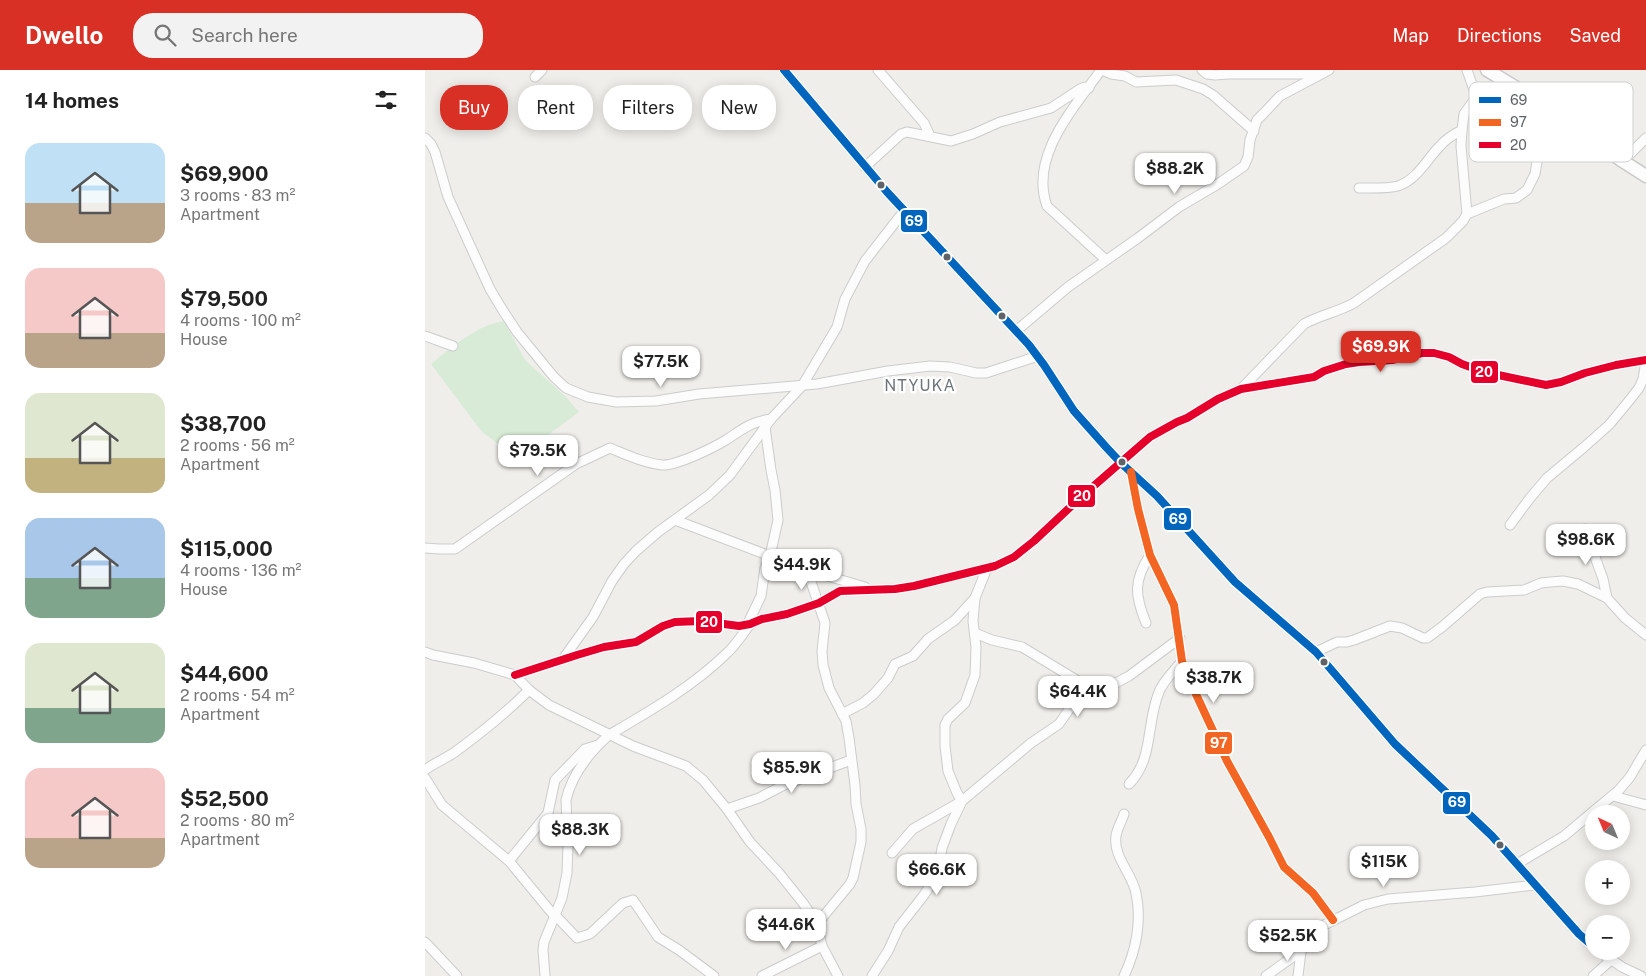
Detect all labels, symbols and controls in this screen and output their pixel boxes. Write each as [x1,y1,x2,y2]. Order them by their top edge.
search box [133,13,483,58]
text: Dwello [25,21,103,49]
icon: search [151,21,179,49]
text: Search here [191,24,298,46]
text: Map [1392,25,1429,46]
text: Directions [1457,25,1542,46]
text: Saved [1570,25,1621,46]
legend [1469,82,1633,162]
chip: Buy [440,85,508,130]
chip: Rent [518,85,593,130]
chip: Filters [603,85,692,130]
chip: New [702,85,776,130]
icon: filters [372,86,400,114]
text: 14 homes [25,88,119,113]
text: 69 [1510,92,1528,108]
text: 97 [1510,114,1527,130]
text: 20 [1510,137,1527,153]
pin: $88.2K [1134,152,1216,195]
text: $88.2K [1146,159,1204,178]
text: $69,900 [180,161,269,186]
icon: home [65,163,125,223]
unlabelled marker [876,180,886,190]
text: 3 rooms · 83 m² [180,186,295,205]
text: Apartment [180,205,260,224]
line badge: 69 [900,209,928,233]
text: 69 [905,213,923,229]
unlabelled marker [942,252,952,262]
text: $79,500 [180,286,268,311]
icon: home [65,288,125,348]
text: 4 rooms · 100 m² [180,311,301,330]
unlabelled marker [997,311,1007,321]
text: House [180,330,228,349]
pin: $69.9K [1340,330,1422,373]
text: $69.9K [1352,337,1410,356]
pin: $77.5K [620,346,702,388]
text: $77.5K [633,352,689,371]
line badge: 20 [1470,360,1499,384]
text: 20 [1475,364,1493,380]
district label: NTYUKA [884,376,956,395]
text: $38,700 [180,411,266,436]
icon: home [65,413,125,473]
pin: $79.5K [497,434,579,477]
text: 2 rooms · 56 m² [180,436,295,455]
text: $79.5K [509,441,567,460]
text: Apartment [180,455,260,474]
unlabelled marker [1117,457,1127,467]
line badge: 20 [1067,484,1096,508]
text: 20 [1073,488,1091,504]
line badge: 69 [1163,507,1192,531]
text: 69 [1169,511,1187,527]
pin: $98.6K [1545,524,1627,566]
text: $98.6K [1557,530,1615,549]
text: $115,000 [180,536,273,561]
icon: home [65,538,125,598]
pin: $44.9K [761,548,843,591]
text: $44.9K [773,555,831,574]
text: 4 rooms · 136 m² [180,561,301,580]
text: House [180,580,228,599]
line badge: 20 [695,610,723,634]
text: 20 [700,614,718,630]
unlabelled marker [1319,657,1329,667]
text: $44,600 [180,661,268,686]
pin: $38.7K [1173,662,1255,704]
icon: home [65,663,125,723]
text: $38.7K [1186,668,1242,687]
pin: $64.4K [1037,676,1119,718]
text: $64.4K [1049,682,1107,701]
text: 2 rooms · 54 m² [180,686,295,705]
text: Apartment [180,705,260,724]
line badge: 97 [1204,731,1233,755]
text: 97 [1210,735,1228,751]
pin: $85.9K [751,752,833,794]
text: $85.9K [763,758,821,777]
text: $52,500 [180,786,269,811]
icon: home [65,788,125,848]
line badge: 69 [1442,791,1471,815]
text: 69 [1448,794,1466,810]
north arrow [1585,805,1630,850]
map controls [1585,805,1630,960]
text: 2 rooms · 80 m² [180,811,294,830]
pin: $88.3K [539,814,621,856]
text: $88.3K [551,820,609,839]
text: Apartment [180,830,260,849]
unlabelled marker [1495,840,1505,850]
pin: $115K [1349,846,1419,888]
text: $115K [1361,852,1407,871]
pin: $66.6K [896,854,978,896]
text: $66.6K [908,860,966,879]
button: + [1585,860,1630,905]
pin: $44.6K [745,908,827,951]
text: $44.6K [757,915,815,934]
button: − [1585,915,1630,960]
pin: $52.5K [1247,920,1329,962]
text: $52.5K [1259,926,1317,945]

